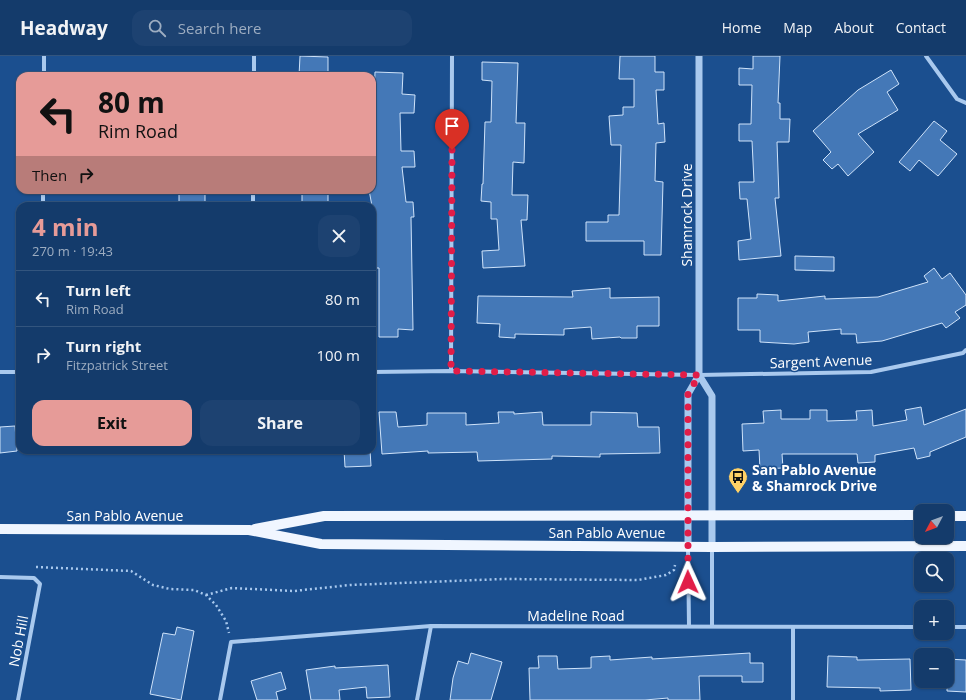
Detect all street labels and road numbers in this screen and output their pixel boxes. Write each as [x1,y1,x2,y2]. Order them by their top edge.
street label: Shamrock Drive [677,163,696,267]
street label: Sargent Avenue [769,350,873,372]
street label: San Pablo Avenue [67,506,184,525]
street label: San Pablo Avenue [549,523,666,542]
street label: Madeline Road [527,606,625,625]
street label: Nob Hill [4,614,32,668]

